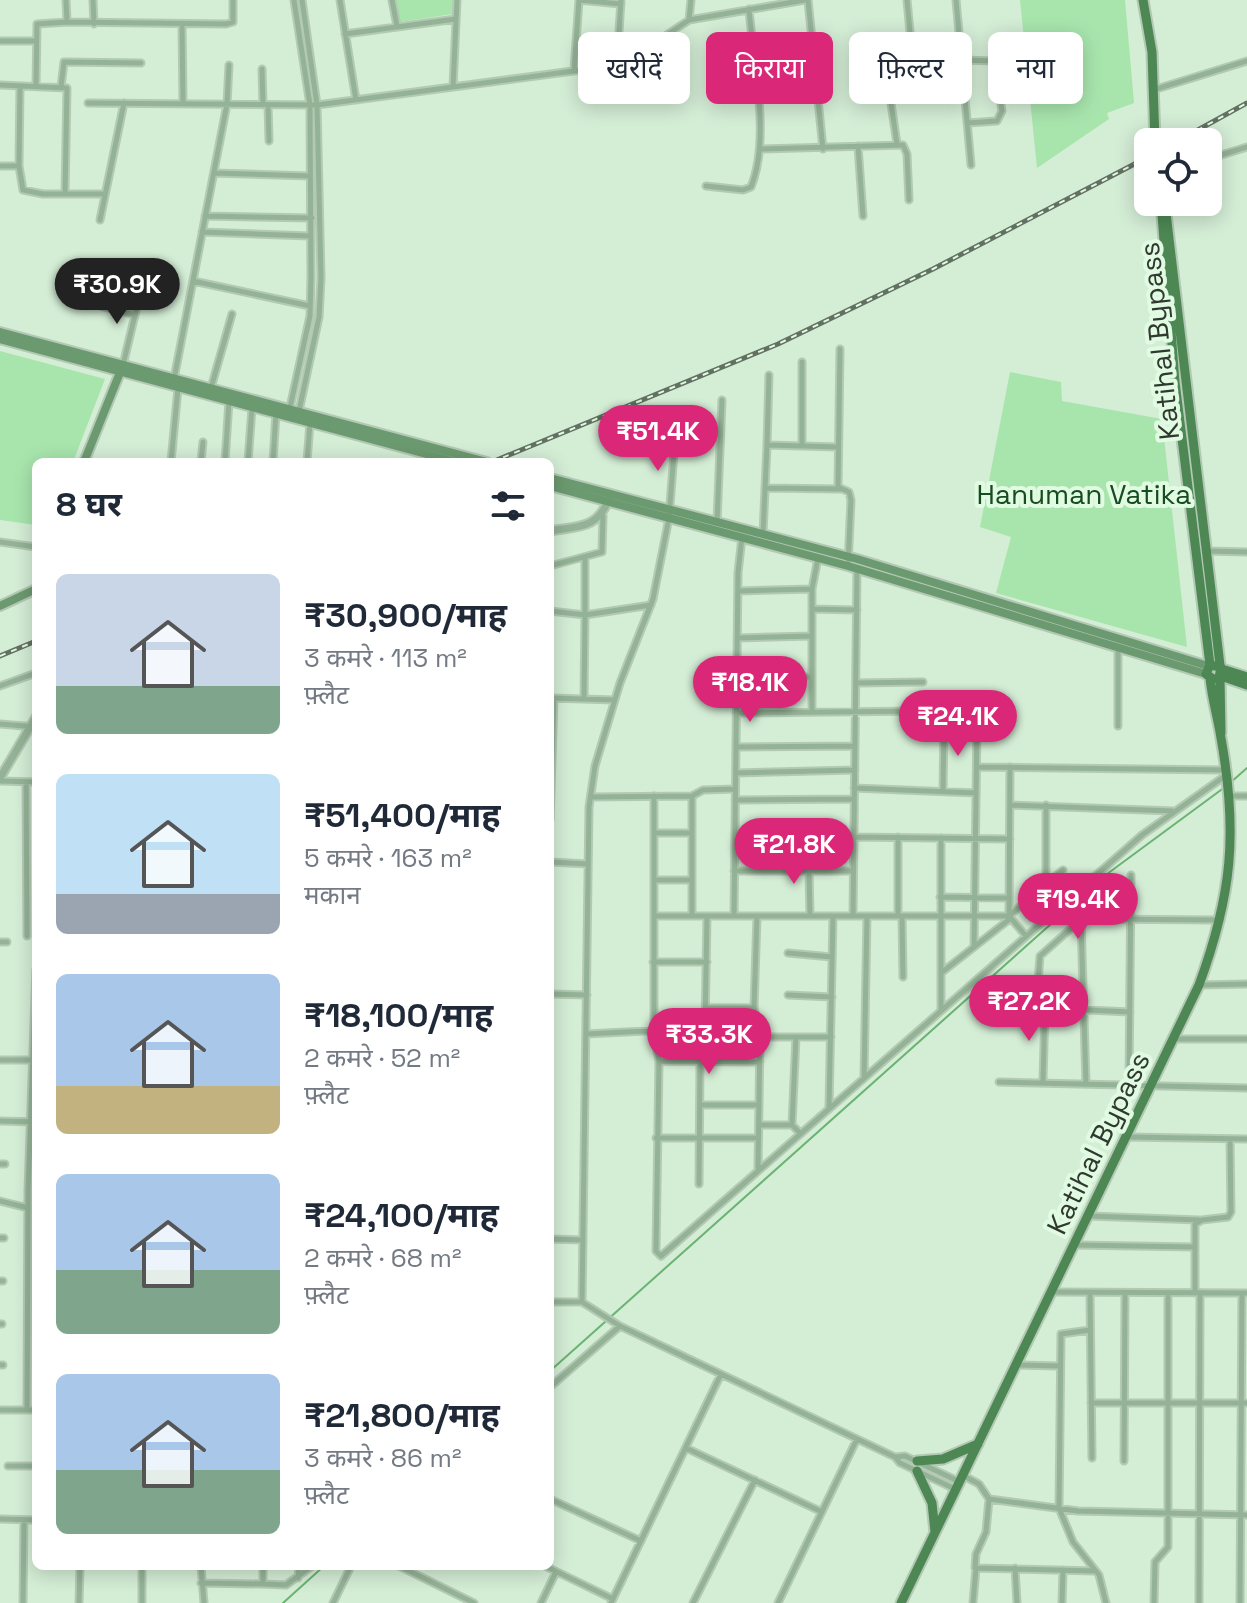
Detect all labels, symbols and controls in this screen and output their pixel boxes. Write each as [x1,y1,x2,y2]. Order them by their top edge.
chip: खरीदें [578,32,690,104]
chip: किराया [706,32,833,104]
chip: फ़िल्टर [849,32,972,104]
chip: नया [988,32,1083,104]
map controls [1134,128,1222,216]
button: locate [1134,128,1222,216]
street label: Katihal Bypass [1131,240,1187,442]
pin: ₹30.9K [52,258,182,326]
text: ₹30.9K [73,267,161,301]
pin: ₹51.4K [593,405,723,473]
text: ₹51.4K [616,414,700,448]
park label: Hanuman Vatika [977,476,1191,512]
text: 8 घर [56,483,122,526]
icon: filters [486,484,530,528]
text: ₹30,900/माह [304,594,507,637]
icon: home [120,606,216,702]
text: 3 कमरे · 113 m² [304,641,467,675]
pin: ₹18.1K [685,656,815,724]
text: ₹18.1K [711,665,789,699]
text: फ़्लैट [304,678,349,712]
pin: ₹24.1K [893,690,1023,758]
text: ₹24.1K [917,699,999,733]
text: ₹51,400/माह [304,794,501,837]
icon: home [120,806,216,902]
pin: ₹21.8K [729,818,859,886]
text: ₹21.8K [753,827,836,861]
text: 5 कमरे · 163 m² [304,841,472,875]
pin: ₹19.4K [1013,873,1143,941]
text: मकान [304,878,361,912]
text: ₹19.4K [1036,882,1120,916]
pin: ₹27.2K [964,975,1094,1043]
text: ₹27.2K [987,984,1071,1018]
text: ₹18,100/माह [304,994,493,1037]
icon: home [120,1006,216,1102]
pin: ₹33.3K [644,1008,774,1076]
text: ₹33.3K [665,1017,753,1051]
text: 2 कमरे · 52 m² [304,1041,460,1075]
street label: Katihal Bypass [1038,1046,1158,1240]
text: फ़्लैट [304,1078,349,1112]
text: ₹24,100/माह [304,1194,499,1237]
icon: home [120,1206,216,1302]
text: 2 कमरे · 68 m² [304,1241,461,1275]
text: फ़्लैट [304,1278,349,1312]
text: ₹21,800/माह [304,1394,500,1437]
icon: home [120,1406,216,1502]
text: 3 कमरे · 86 m² [304,1441,461,1475]
text: फ़्लैट [304,1478,349,1512]

